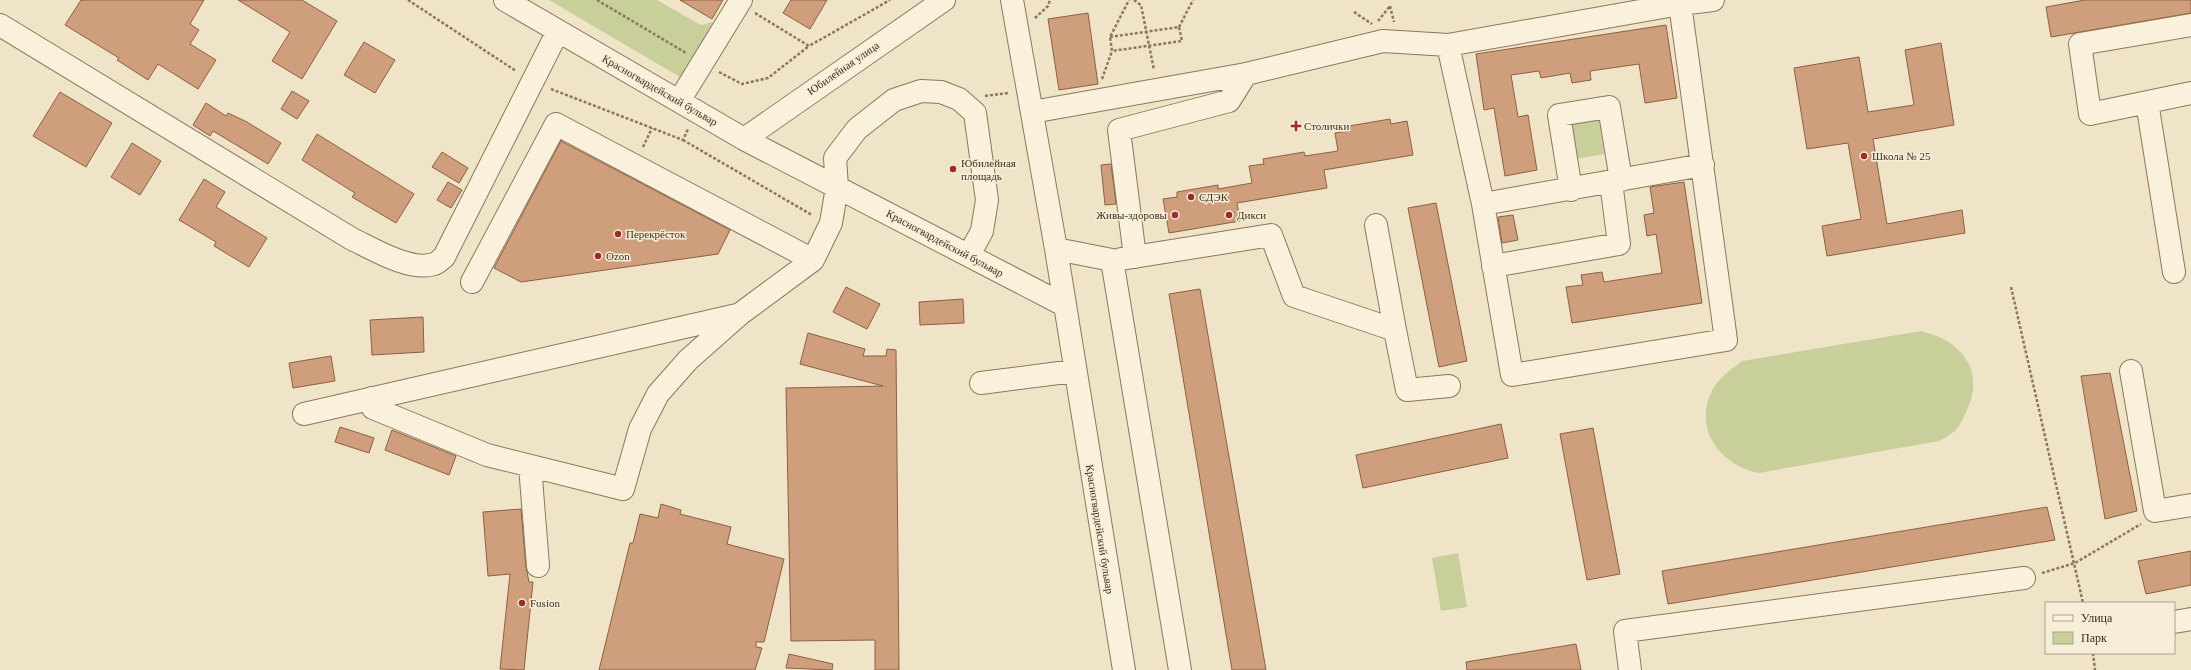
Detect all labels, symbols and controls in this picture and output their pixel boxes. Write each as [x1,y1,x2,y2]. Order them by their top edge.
street label: Юбилейная улица [805,39,881,97]
street label: Красногвардейский бульвар [600,52,720,128]
place label: Столички [1304,120,1349,132]
marker: Столички [1291,121,1301,131]
place label: Школа № 25 [1872,150,1931,162]
marker: Школа № 25 [1859,151,1869,161]
place label: Юбилейная площадь [961,157,1016,182]
marker: Юбилейная площадь [948,164,958,174]
place label: СДЭК [1199,191,1229,203]
marker: СДЭК [1186,192,1196,202]
street label: Красногвардейский бульвар [884,207,1006,279]
place label: Живы-здоровы [1096,209,1168,221]
place label: Дикси [1237,209,1266,221]
marker: Живы-здоровы [1170,210,1180,220]
marker: Дикси [1224,210,1234,220]
place label: Перекрёсток [626,228,686,240]
marker: Перекрёсток [613,229,623,239]
place label: Ozon [606,250,630,262]
marker: Ozon [593,251,603,261]
street label: Красногвардейский бульвар [1084,463,1116,595]
place label: Fusion [530,597,560,609]
marker: Fusion [517,598,527,608]
legend [2045,602,2175,654]
text: Улица [2081,611,2113,625]
text: Парк [2081,631,2107,645]

